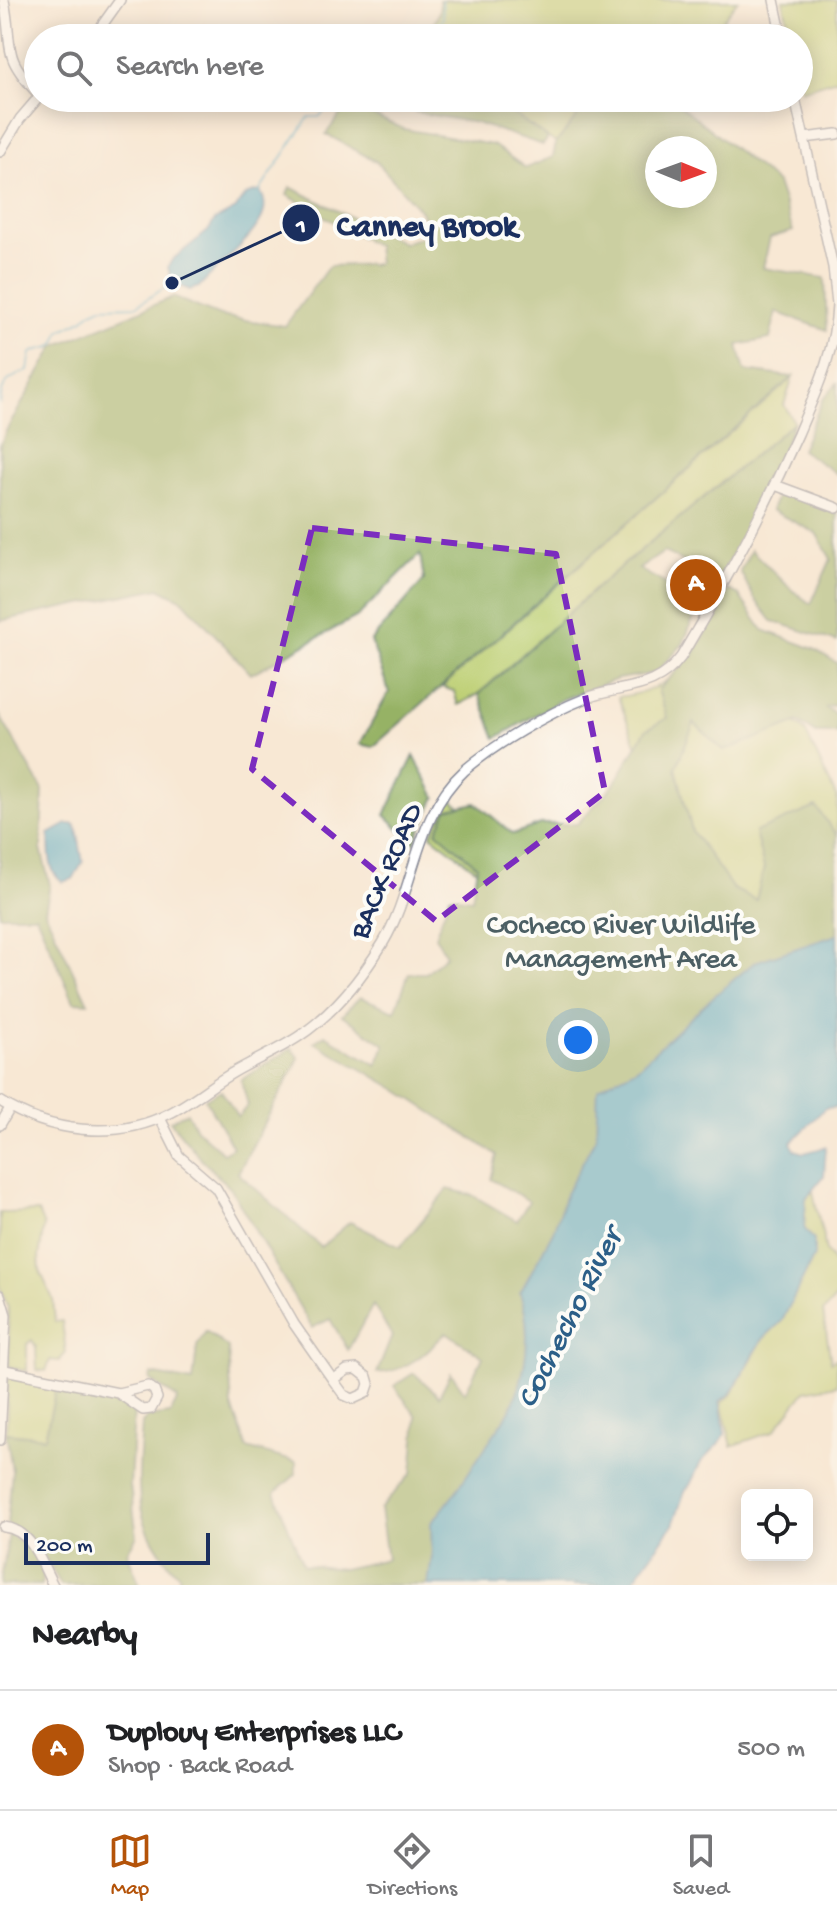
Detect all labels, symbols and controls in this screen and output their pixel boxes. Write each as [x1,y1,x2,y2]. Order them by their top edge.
search box [24,24,813,112]
icon: search [52,46,96,90]
text: Search here [116,51,264,86]
north arrow [645,136,717,208]
callout: Canney Brook [281,195,534,251]
text: Canney Brook [337,210,521,248]
text: 1 [295,213,306,242]
pin: A [670,555,722,615]
street label: BACK ROAD [344,798,433,946]
park label: Cocheco River Wildlife Management Area [486,910,756,979]
your location [558,1020,598,1060]
water label: Cochecho River [510,1218,636,1415]
map controls [741,1489,813,1561]
button: locate [741,1489,813,1561]
scale bar [24,1529,210,1565]
text: 200 m [36,1534,93,1560]
text: Nearby [32,1617,137,1657]
text: Duplouy Enterprises LLC [108,1717,401,1752]
text: A [50,1735,66,1766]
text: 500 m [737,1735,805,1766]
text: Shop · Back Road [108,1752,292,1783]
tab: Map [108,1829,152,1903]
tab: Directions [368,1829,457,1903]
tab: Saved [673,1829,729,1903]

